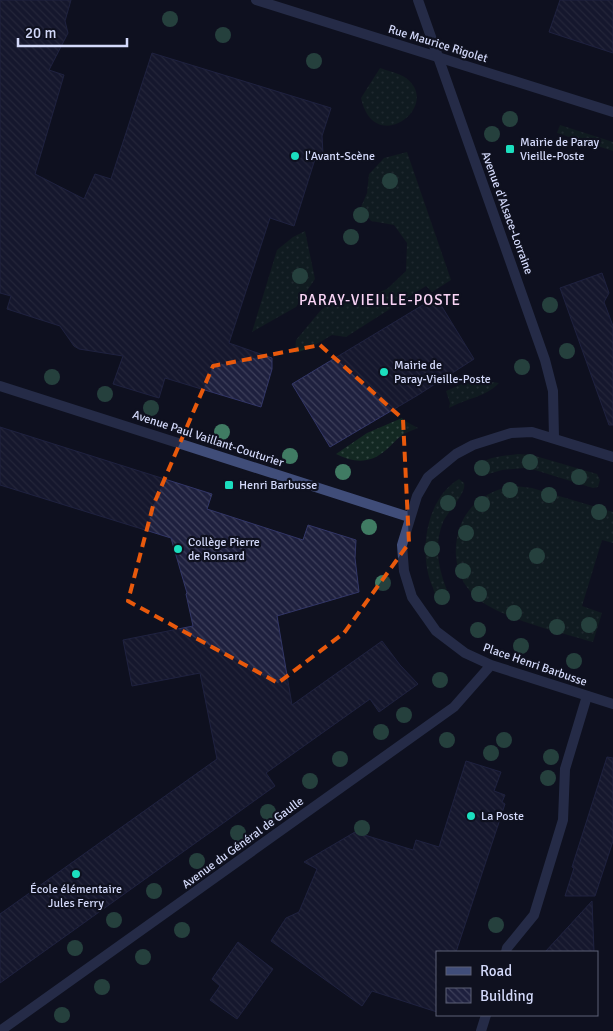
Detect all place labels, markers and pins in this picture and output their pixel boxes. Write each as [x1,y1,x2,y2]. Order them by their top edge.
place label: Mairie de Paray Vieille-Poste [520,135,599,164]
marker: Mairie de Paray Vieille-Poste [504,143,516,155]
place label: l'Avant-Scène [305,149,375,164]
marker: l'Avant-Scène [289,150,301,162]
place label: Mairie de Paray-Vieille-Poste [394,358,491,387]
marker: Mairie de Paray-Vieille-Poste [378,366,390,378]
place label: Henri Barbusse [239,478,317,493]
marker: Henri Barbusse [223,479,235,491]
place label: Collège Pierre de Ronsard [188,535,260,564]
marker: Collège Pierre de Ronsard [172,543,184,555]
place label: La Poste [481,809,524,824]
marker: La Poste [465,810,477,822]
marker: École élémentaire Jules Ferry [70,868,82,880]
place label: École élémentaire Jules Ferry [30,882,122,911]

